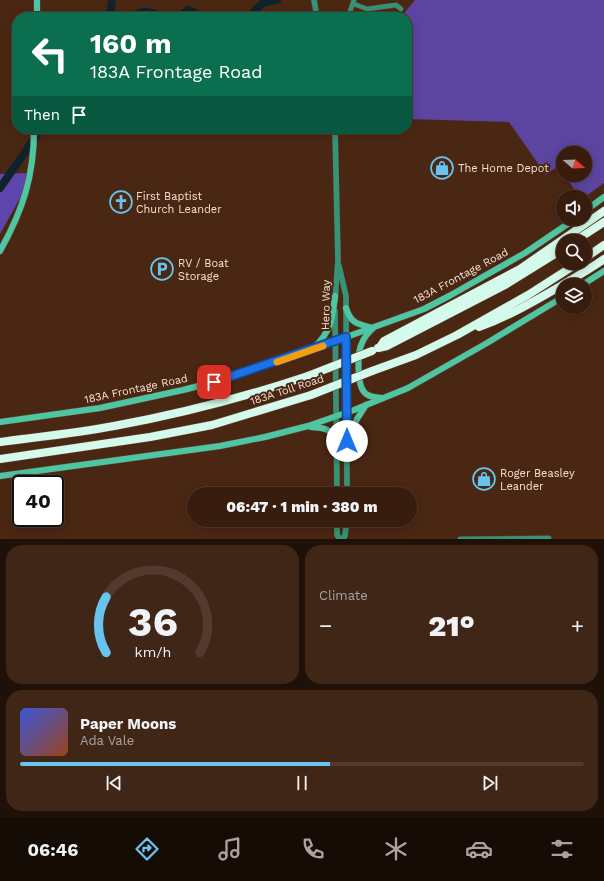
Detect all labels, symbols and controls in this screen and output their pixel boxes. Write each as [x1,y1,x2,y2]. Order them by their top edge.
text: 160 m [90,27,172,60]
icon: left [24,28,76,80]
text: 183A Frontage Road [90,61,262,82]
icon: arrive [68,104,90,126]
text: Then [24,106,60,124]
north arrow [556,146,592,182]
map controls [556,146,592,314]
shop icon: The Home Depot [429,155,455,181]
place label: The Home Depot [458,162,549,175]
church icon: First Baptist Church Leander [108,189,134,215]
place label: First Baptist Church Leander [136,190,222,216]
button: sound [556,190,592,226]
button: search [556,234,592,270]
street label: 183A Frontage Road [411,246,511,306]
parking icon: RV / Boat Storage [149,256,175,282]
place label: RV / Boat Storage [178,257,229,283]
button: layers [556,278,592,314]
street label: Hero Way [319,279,333,330]
pin [197,365,231,399]
icon: arrive [203,371,225,393]
street label: 183A Frontage Road [83,372,189,406]
street label: 183A Toll Road [249,372,325,408]
position arrow [326,420,368,462]
shop icon: Roger Beasley Leander [471,466,497,492]
place label: Roger Beasley Leander [500,467,575,493]
speed limit sign: 40 [12,475,64,527]
text: 06:47 · 1 min · 380 m [226,498,378,516]
text: Climate [319,588,368,603]
text: 36 [127,596,178,645]
text: 21° [428,608,475,643]
text: − [319,613,332,638]
text: + [571,613,584,638]
text: km/h [134,643,171,659]
text: Paper Moons [80,715,176,733]
text: Ada Vale [80,733,134,748]
icon: previous [103,772,125,794]
icon: pause [291,772,313,794]
icon: next [479,772,501,794]
icon: directions [133,835,161,863]
icon: music [216,835,244,863]
icon: phone [299,835,327,863]
icon: climate [382,835,410,863]
icon: car [465,835,493,863]
icon: filters [548,835,576,863]
text: 06:46 [28,839,78,860]

